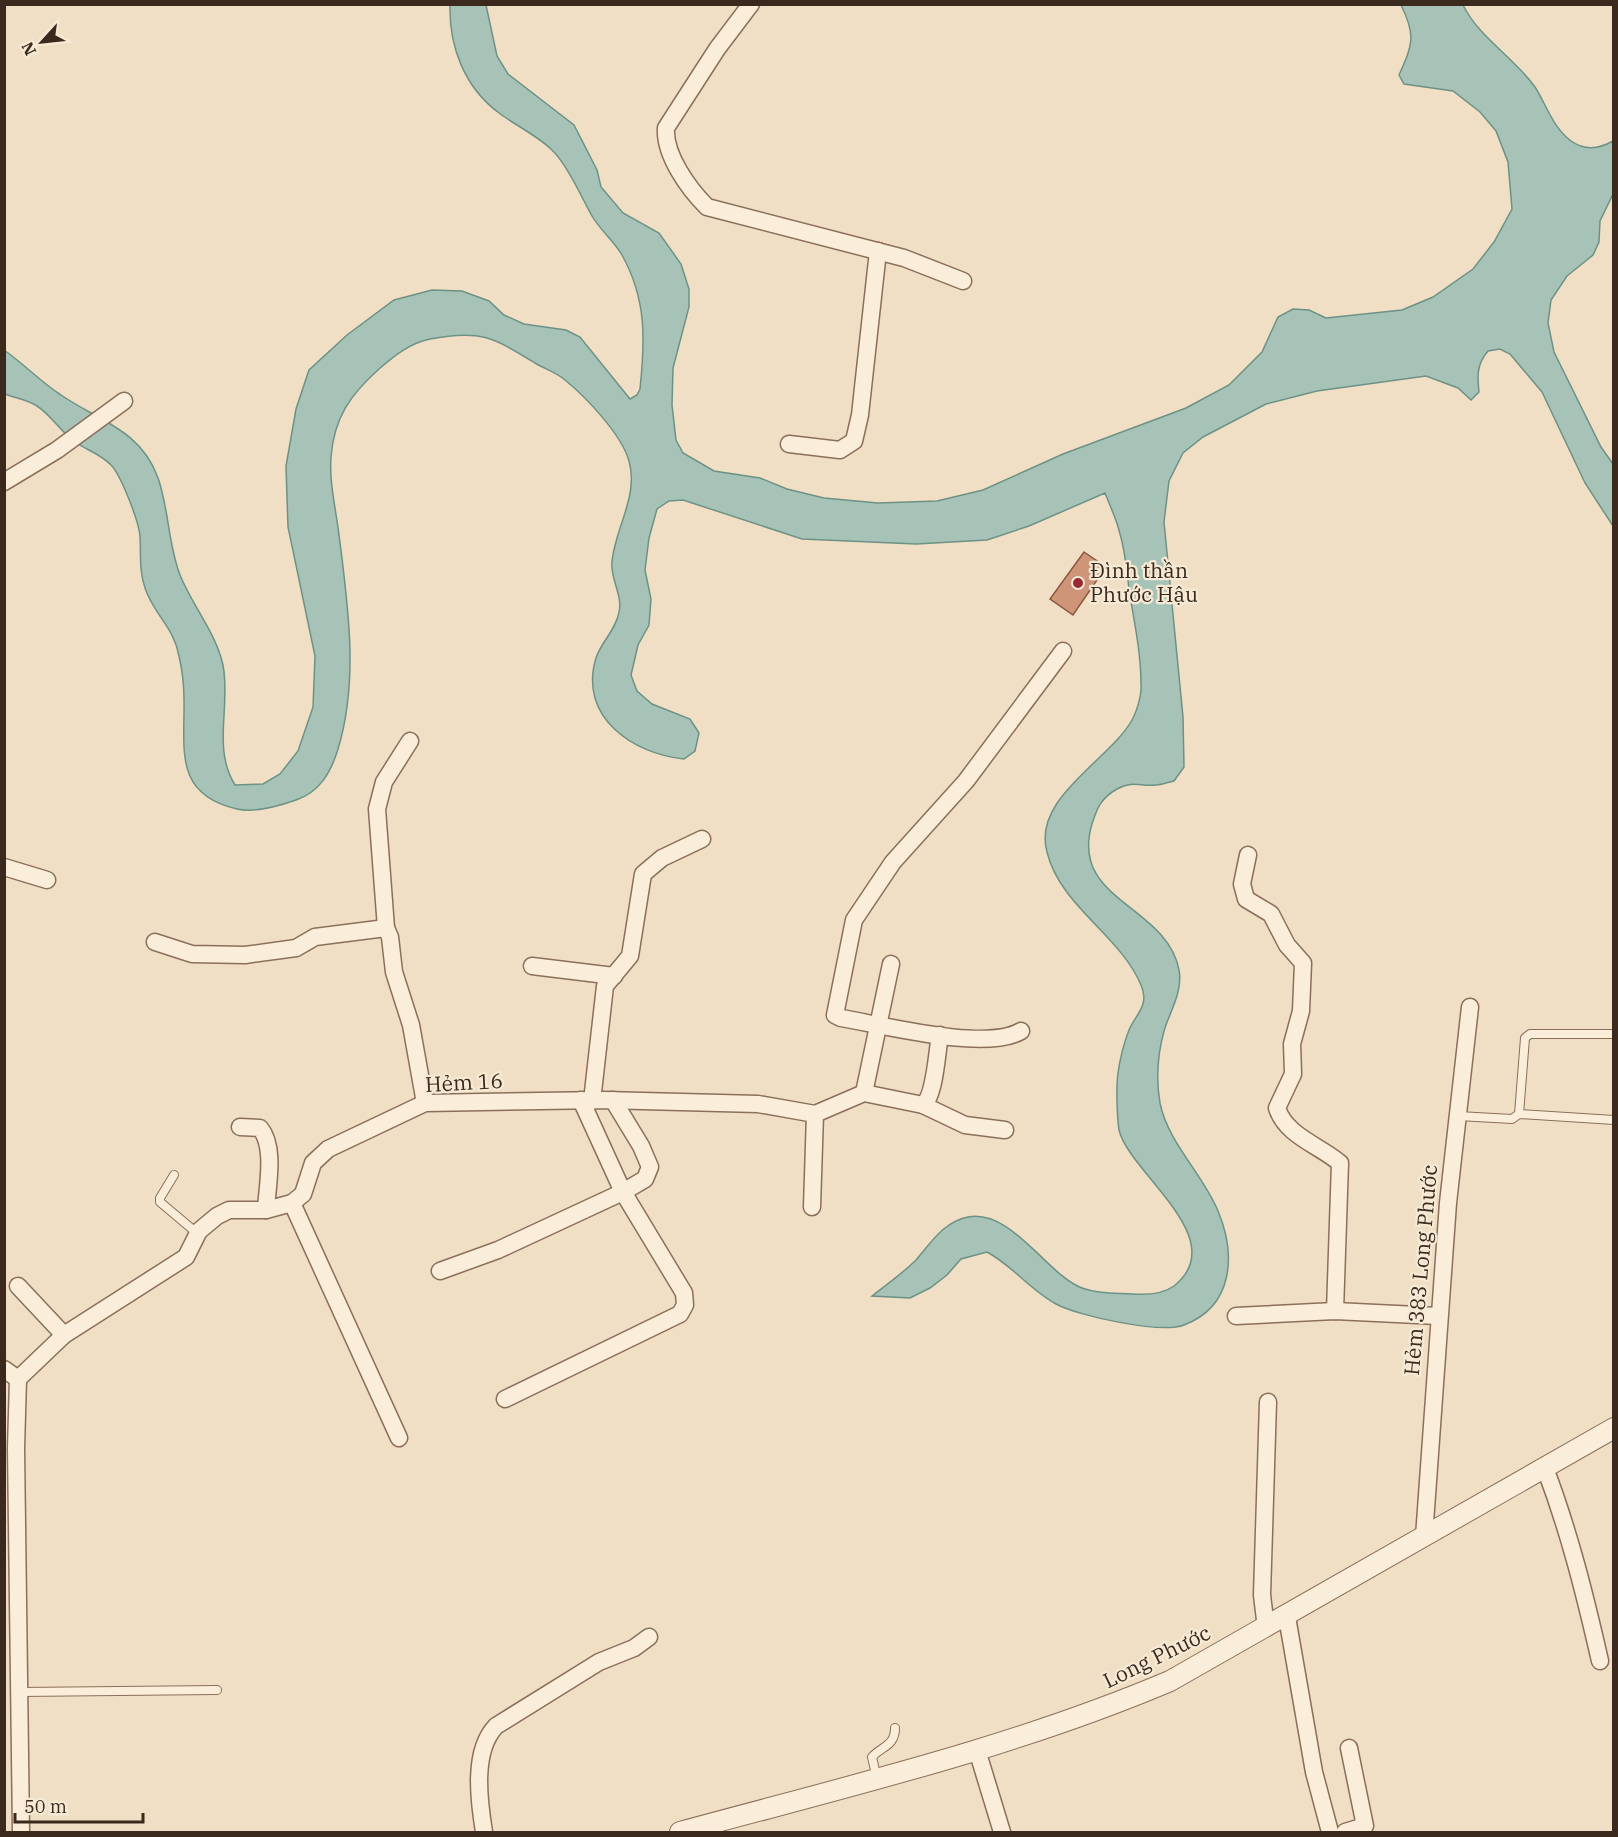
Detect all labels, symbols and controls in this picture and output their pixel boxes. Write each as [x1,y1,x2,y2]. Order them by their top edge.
north arrow [12,12,72,72]
text: N [17,39,40,59]
place label: Đình thần Phước Hậu [1090,556,1198,608]
marker: Đình thần Phước Hậu [1071,576,1085,590]
street label: Hẻm 16 [424,1066,504,1098]
street label: Hẻm 383 Long Phước [1397,1163,1443,1376]
street label: Long Phước [1098,1618,1215,1694]
scale bar [15,1786,142,1824]
text: 50 m [24,1795,67,1818]

